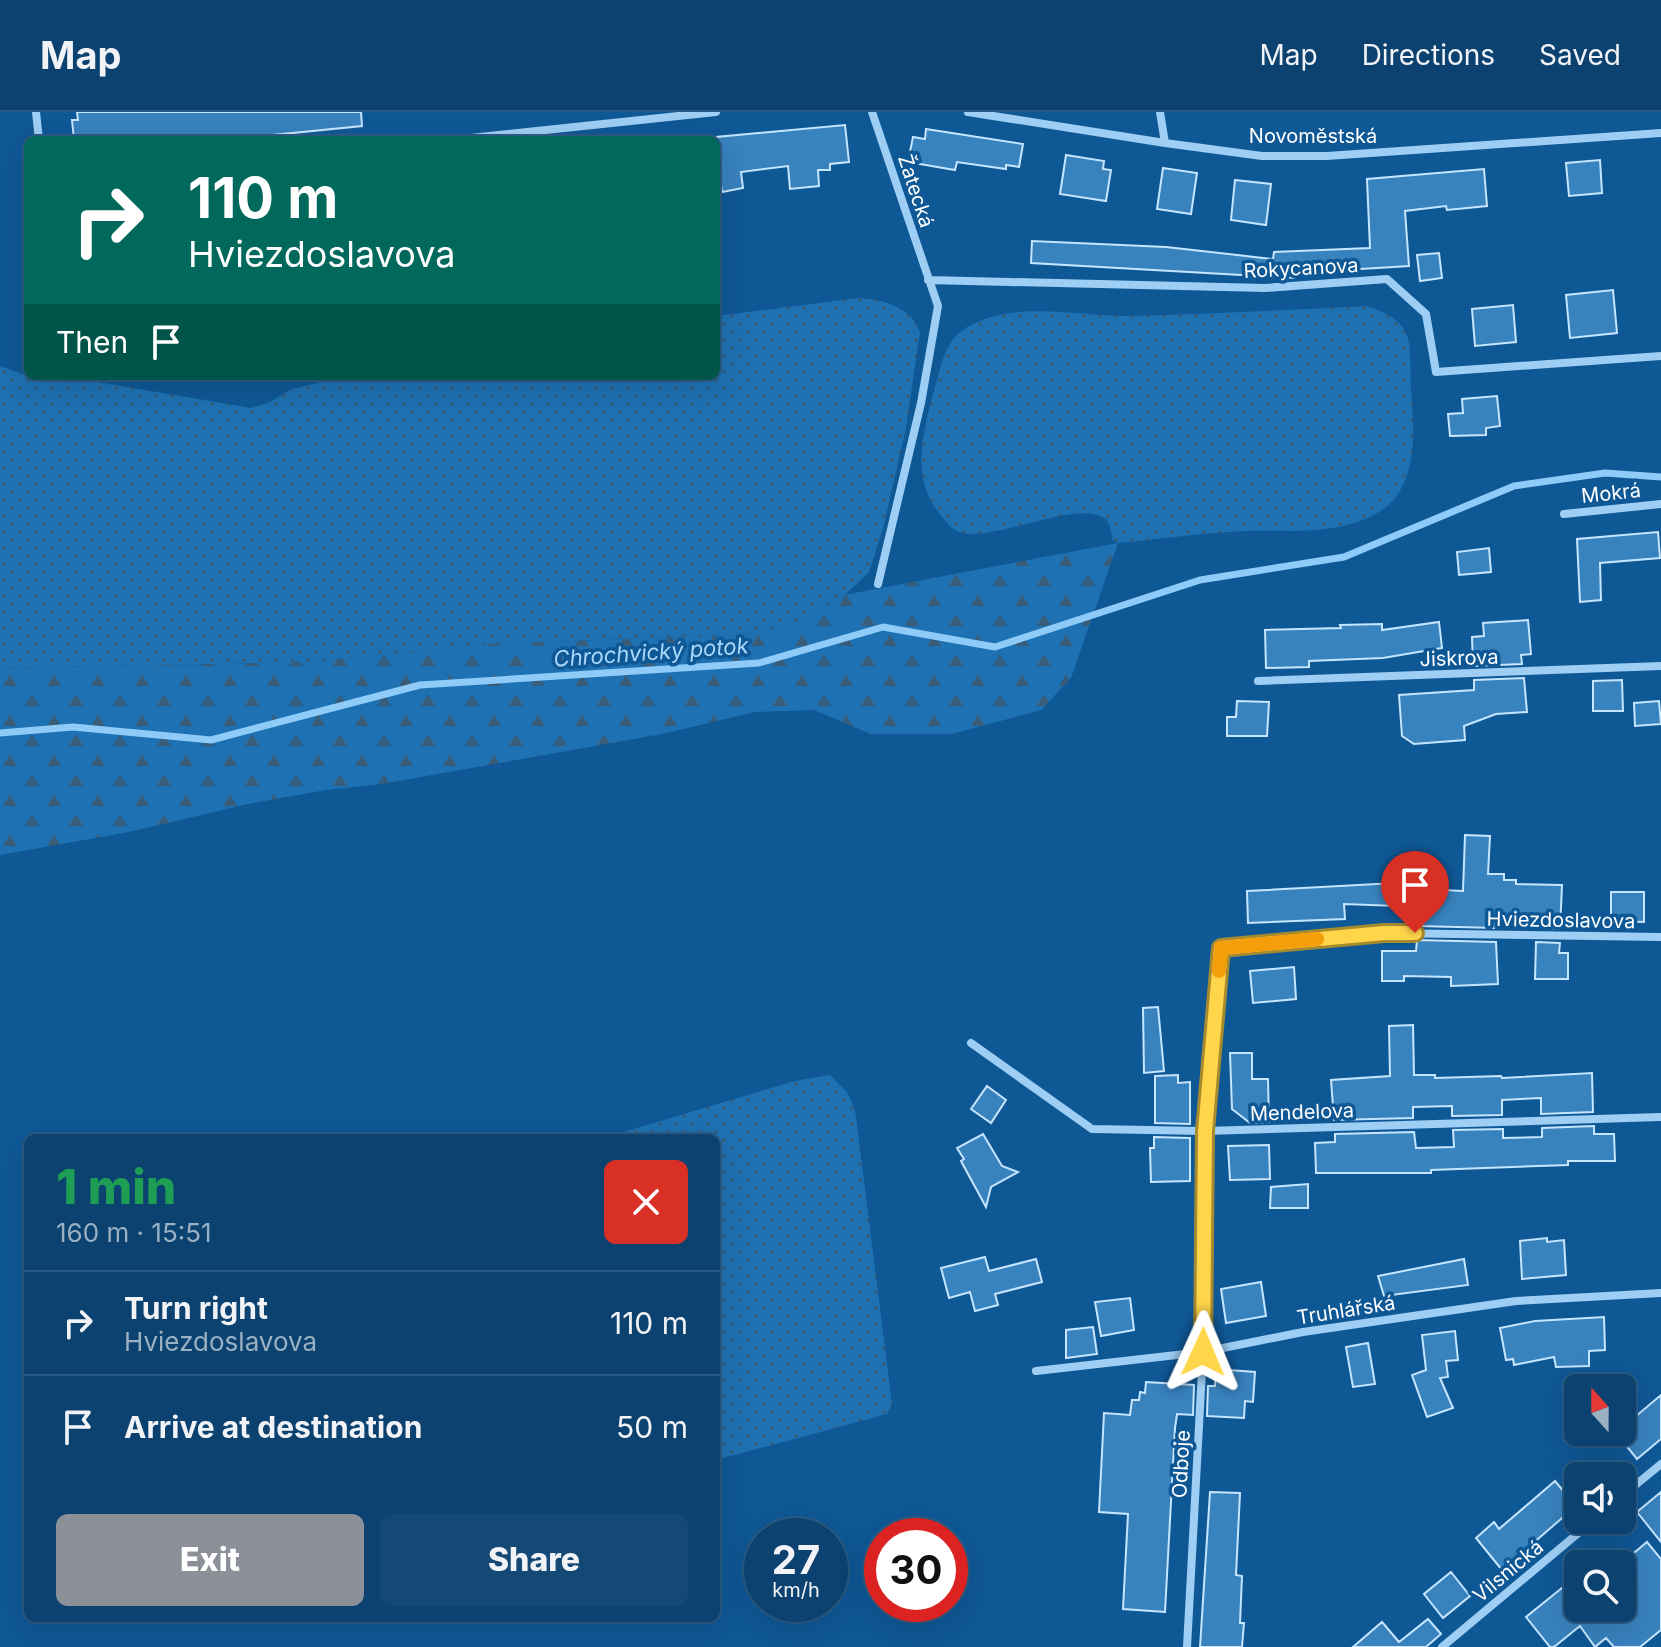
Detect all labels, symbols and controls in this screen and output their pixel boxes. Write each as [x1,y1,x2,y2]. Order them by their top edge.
text: Map [40,32,121,78]
text: Map [1259,38,1318,72]
text: Directions [1362,38,1495,72]
text: Saved [1539,38,1621,72]
street label: Novoměstská [1249,124,1377,148]
street label: Žatecká [893,151,940,231]
text: 110 m [188,164,338,232]
icon: right [56,168,160,272]
text: Hviezdoslavova [188,232,455,276]
street label: Rokycanova [1243,253,1359,283]
icon: arrive [144,320,188,364]
text: Then [56,324,128,360]
street label: Mokrá [1580,478,1642,508]
water label: Chrochvický potok [553,632,750,672]
street label: Jiskrova [1419,645,1499,671]
pin [1381,851,1449,933]
icon: arrive [1393,863,1437,907]
street label: Hviezdoslavova [1487,907,1635,933]
street label: Mendelova [1249,1098,1355,1126]
text: 1 min [56,1157,176,1216]
button: close [604,1160,688,1244]
text: 160 m · 15:51 [56,1217,212,1248]
text: Turn right [124,1290,268,1326]
street label: Truhlářská [1295,1290,1397,1330]
icon: right [56,1301,100,1345]
text: 110 m [610,1305,688,1341]
position arrow [1161,1310,1245,1394]
text: Hviezdoslavova [124,1326,317,1357]
north arrow [1564,1374,1636,1446]
map controls [1564,1374,1636,1622]
icon: arrive [56,1405,100,1449]
text: Arrive at destination [124,1409,422,1445]
text: 50 m [616,1409,688,1445]
street label: Odboje [1167,1429,1195,1499]
button: sound [1564,1462,1636,1534]
button: Exit [56,1514,364,1606]
button: Share [380,1514,688,1606]
speed limit sign: 30 [864,1518,968,1622]
text: 27 [772,1535,820,1584]
street label: Vilsnická [1468,1535,1548,1607]
button: search [1564,1550,1636,1622]
text: km/h [772,1578,820,1602]

